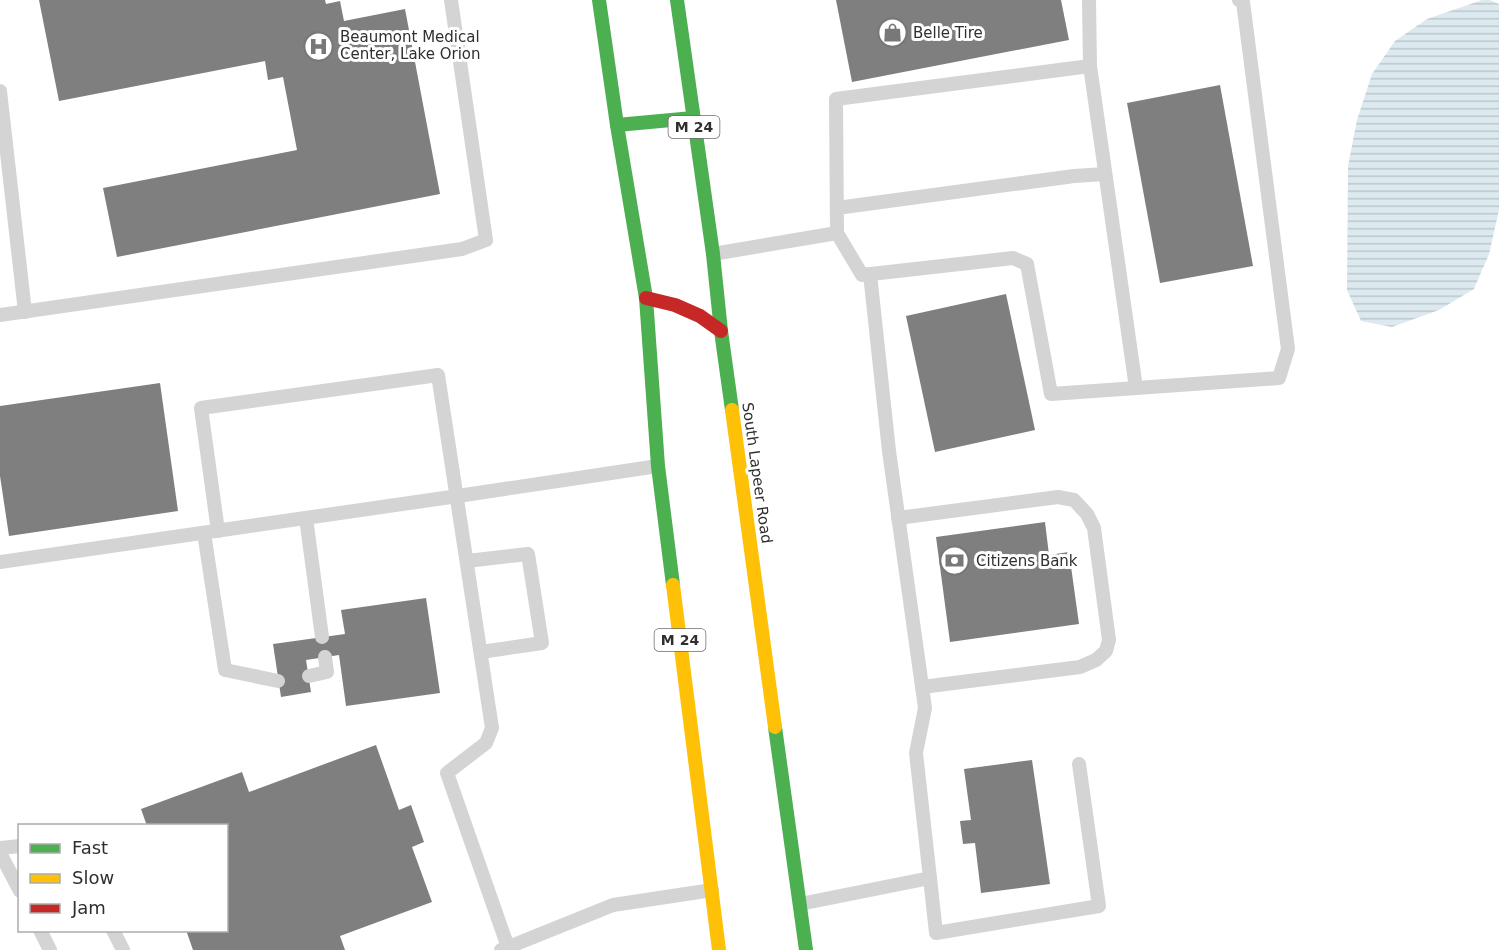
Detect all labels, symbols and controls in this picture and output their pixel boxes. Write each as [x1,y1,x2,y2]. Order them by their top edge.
shop icon: Belle Tire [876,17,908,49]
place label: Belle Tire [913,24,983,42]
place label: Beaumont Medical Center, Lake Orion [340,28,481,63]
hospital icon: Beaumont Medical Center, Lake Orion [303,30,335,62]
road number: M 24 [668,116,720,138]
street label: South Lapeer Road [738,401,776,545]
bank icon: Citizens Bank [939,545,971,577]
place label: Citizens Bank [976,552,1078,570]
road number: M 24 [654,629,706,651]
legend [18,824,228,932]
text: Fast [72,837,108,858]
text: Slow [72,867,114,888]
text: Jam [71,897,106,918]

